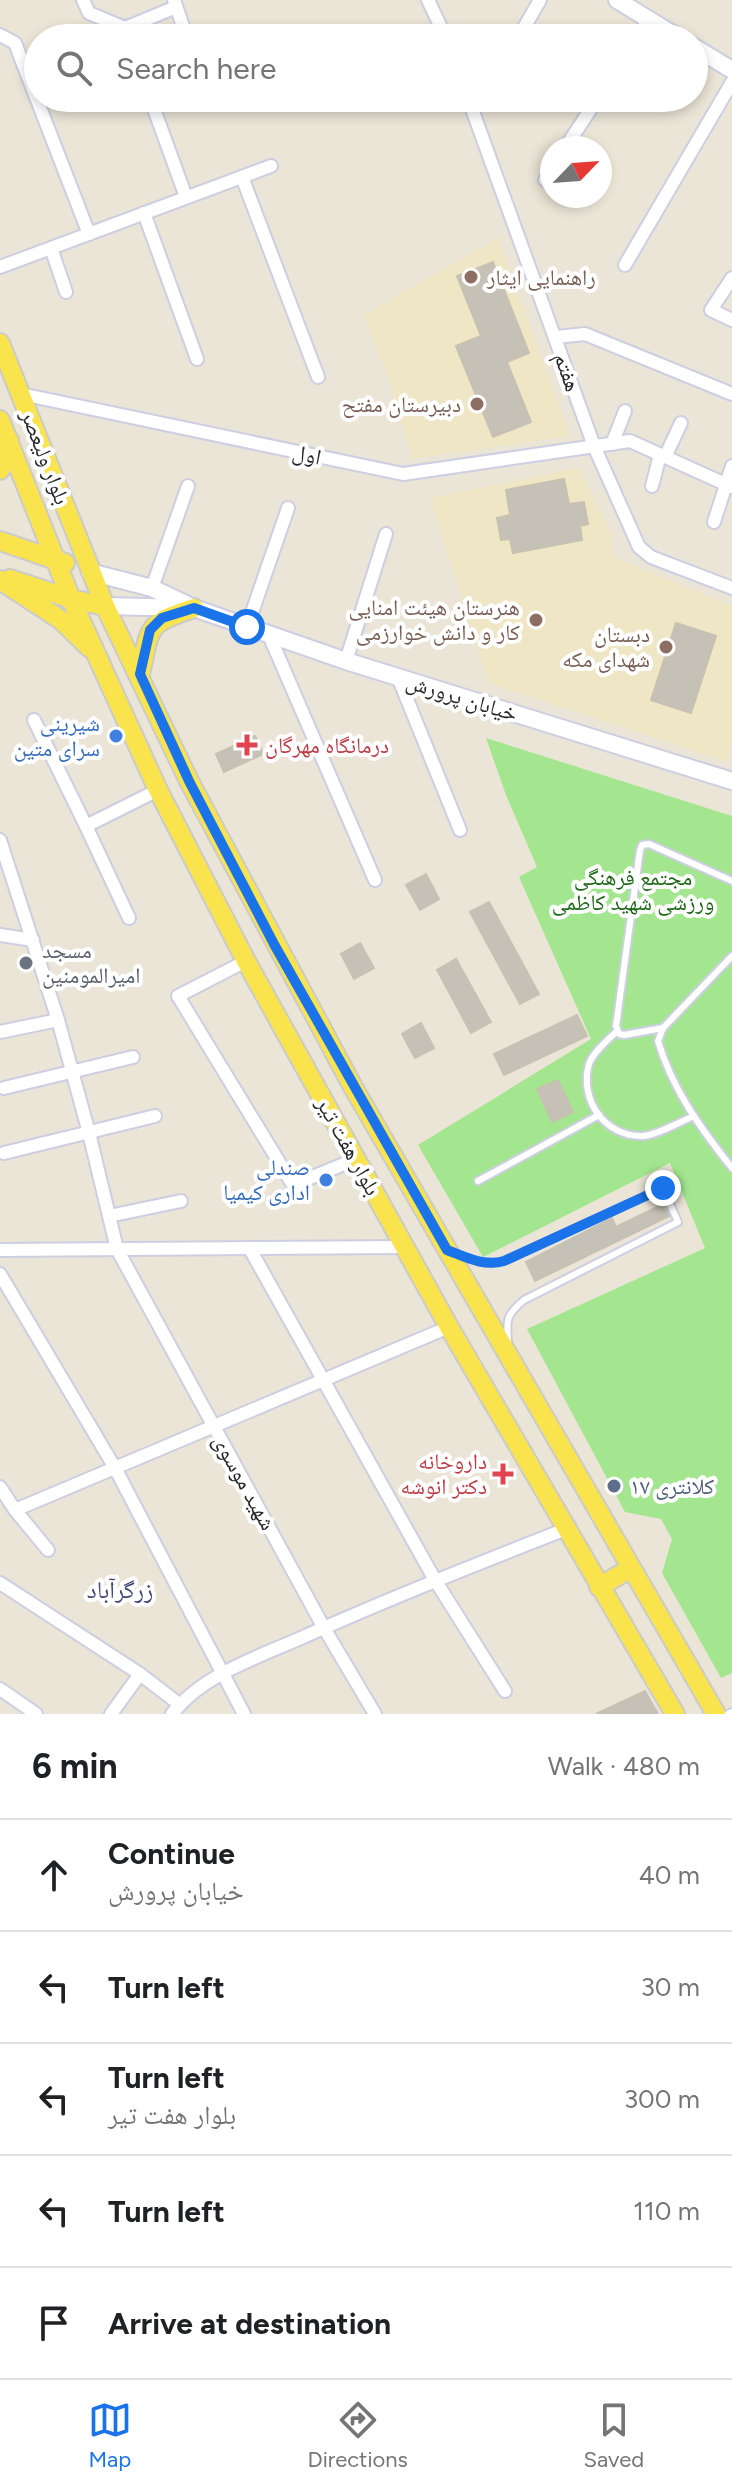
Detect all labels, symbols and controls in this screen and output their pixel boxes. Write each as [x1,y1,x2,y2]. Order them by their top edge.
search box [24,24,708,112]
icon: search [52,46,96,90]
text: Search here [116,50,276,87]
north arrow [540,136,612,208]
place label: راهنمایی ایثار [486,264,596,291]
marker: راهنمایی ایثار [462,268,480,286]
street label: هفتم [547,349,587,395]
place label: دبیرستان مفتح [342,391,461,418]
marker: دبیرستان مفتح [468,395,486,413]
street label: بلوار ولیعصر [15,405,76,508]
street label: اول [290,438,324,471]
place label: هنرستان هیئت امنایی کار و دانش خوارزمی [348,594,520,646]
route start [229,609,265,645]
marker: هنرستان هیئت امنایی کار و دانش خوارزمی [527,611,545,629]
place label: دبستان شهدای مکه [562,621,650,673]
marker: دبستان شهدای مکه [657,638,675,656]
street label: خیابان پرورش [403,668,521,727]
place label: شیرینی سرای متین [14,710,100,762]
marker: شیرینی سرای متین [107,727,125,745]
place label: درمانگاه مهرگان [265,732,389,759]
marker: درمانگاه مهرگان [236,734,258,756]
park label: مجتمع فرهنگی ورزشی شهید کاظمی [552,864,714,916]
place label: مسجد امیرالمومنین [42,937,141,989]
marker: مسجد امیرالمومنین [17,954,35,972]
street label: بلوار هفت تیر [310,1091,387,1200]
place label: صندلی اداری کیمیا [223,1154,310,1206]
route end [645,1170,681,1206]
marker: صندلی اداری کیمیا [317,1171,335,1189]
street label: شهید موسوی [207,1430,282,1535]
place label: داروخانه دکتر انوشه [401,1448,487,1500]
marker: داروخانه دکتر انوشه [494,1465,512,1483]
place label: کلانتری ۱۷ [630,1473,714,1500]
marker: کلانتری ۱۷ [605,1477,623,1495]
district label: زرگرآباد [87,1575,153,1604]
text: 6 min [32,1746,118,1787]
text: Walk · 480 m [548,1750,700,1782]
text: Continue [108,1835,235,1872]
icon: ahead [32,1853,76,1897]
text: 40 m [639,1859,700,1891]
text: خیابان پرورش [108,1875,244,1907]
icon: left [32,1965,76,2009]
text: Turn left [108,1969,225,2006]
text: 30 m [641,1971,700,2003]
text: Turn left [108,2059,225,2096]
icon: left [32,2077,76,2121]
text: 300 m [624,2083,700,2115]
text: بلوار هفت تیر [108,2099,236,2131]
icon: left [32,2189,76,2233]
text: Turn left [108,2193,225,2230]
text: 110 m [633,2195,700,2227]
icon: arrive [32,2301,76,2345]
text: Arrive at destination [108,2305,391,2342]
tab: Map [88,2398,132,2473]
tab: Directions [308,2398,408,2473]
tab: Saved [583,2398,644,2473]

